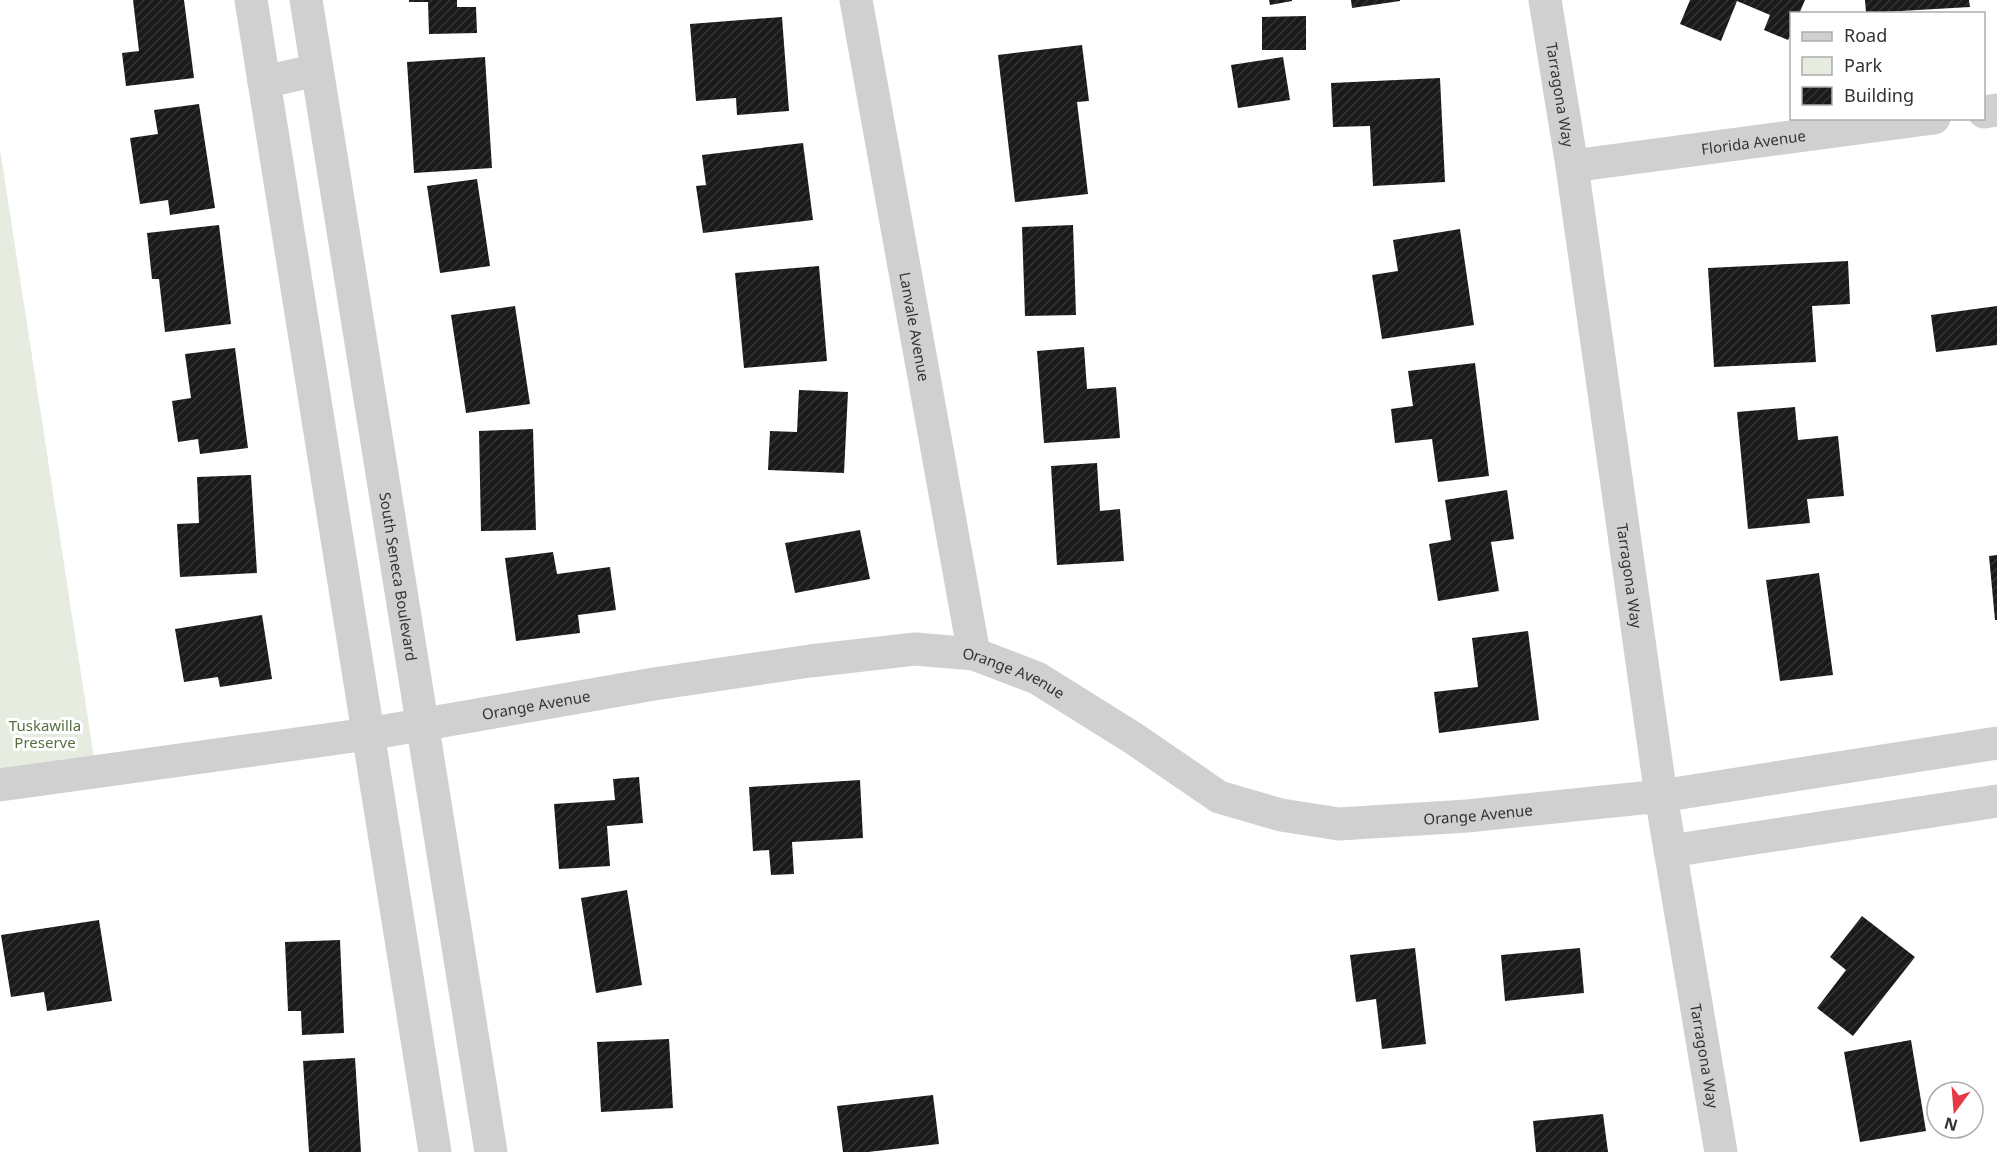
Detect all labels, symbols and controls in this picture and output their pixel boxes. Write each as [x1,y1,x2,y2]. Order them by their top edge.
legend [1790,12,1985,120]
text: Road [1844,23,1887,47]
street label: Tarragona Way [1542,41,1579,149]
text: Park [1844,53,1882,77]
text: Building [1844,83,1914,107]
street label: Florida Avenue [1700,125,1807,159]
street label: Lanvale Avenue [895,271,935,383]
street label: South Seneca Boulevard [375,491,422,662]
street label: Tarragona Way [1613,522,1647,630]
street label: Orange Avenue [962,643,1069,703]
street label: Orange Avenue [480,685,592,724]
park label: Tuskawilla Preserve [9,715,81,752]
street label: Orange Avenue [1423,799,1534,829]
street label: Tarragona Way [1686,1002,1724,1110]
north arrow [1925,1080,1985,1140]
text: N [1942,1112,1960,1137]

